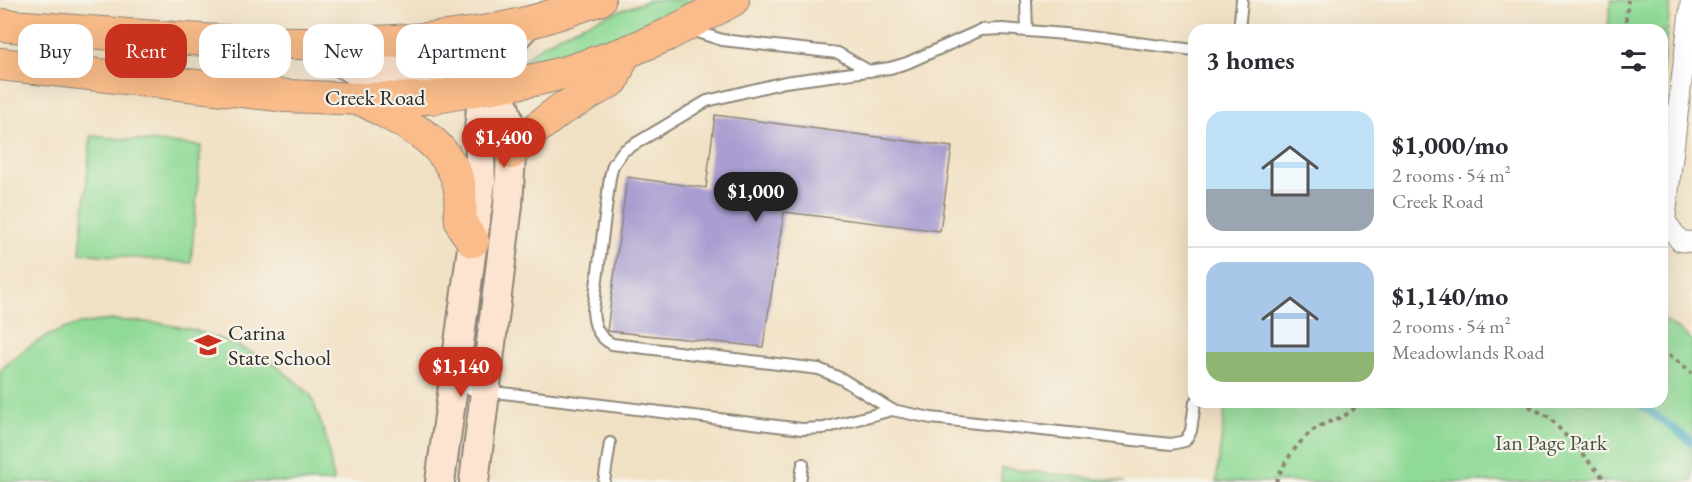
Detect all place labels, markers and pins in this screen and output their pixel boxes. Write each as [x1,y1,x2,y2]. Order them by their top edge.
pin: $1,400 [455,118,553,169]
pin: $1,000 [707,172,805,223]
place label: Carina State School [228,318,331,372]
school or university icon: Carina State School [193,330,223,360]
pin: $1,140 [412,347,510,398]

